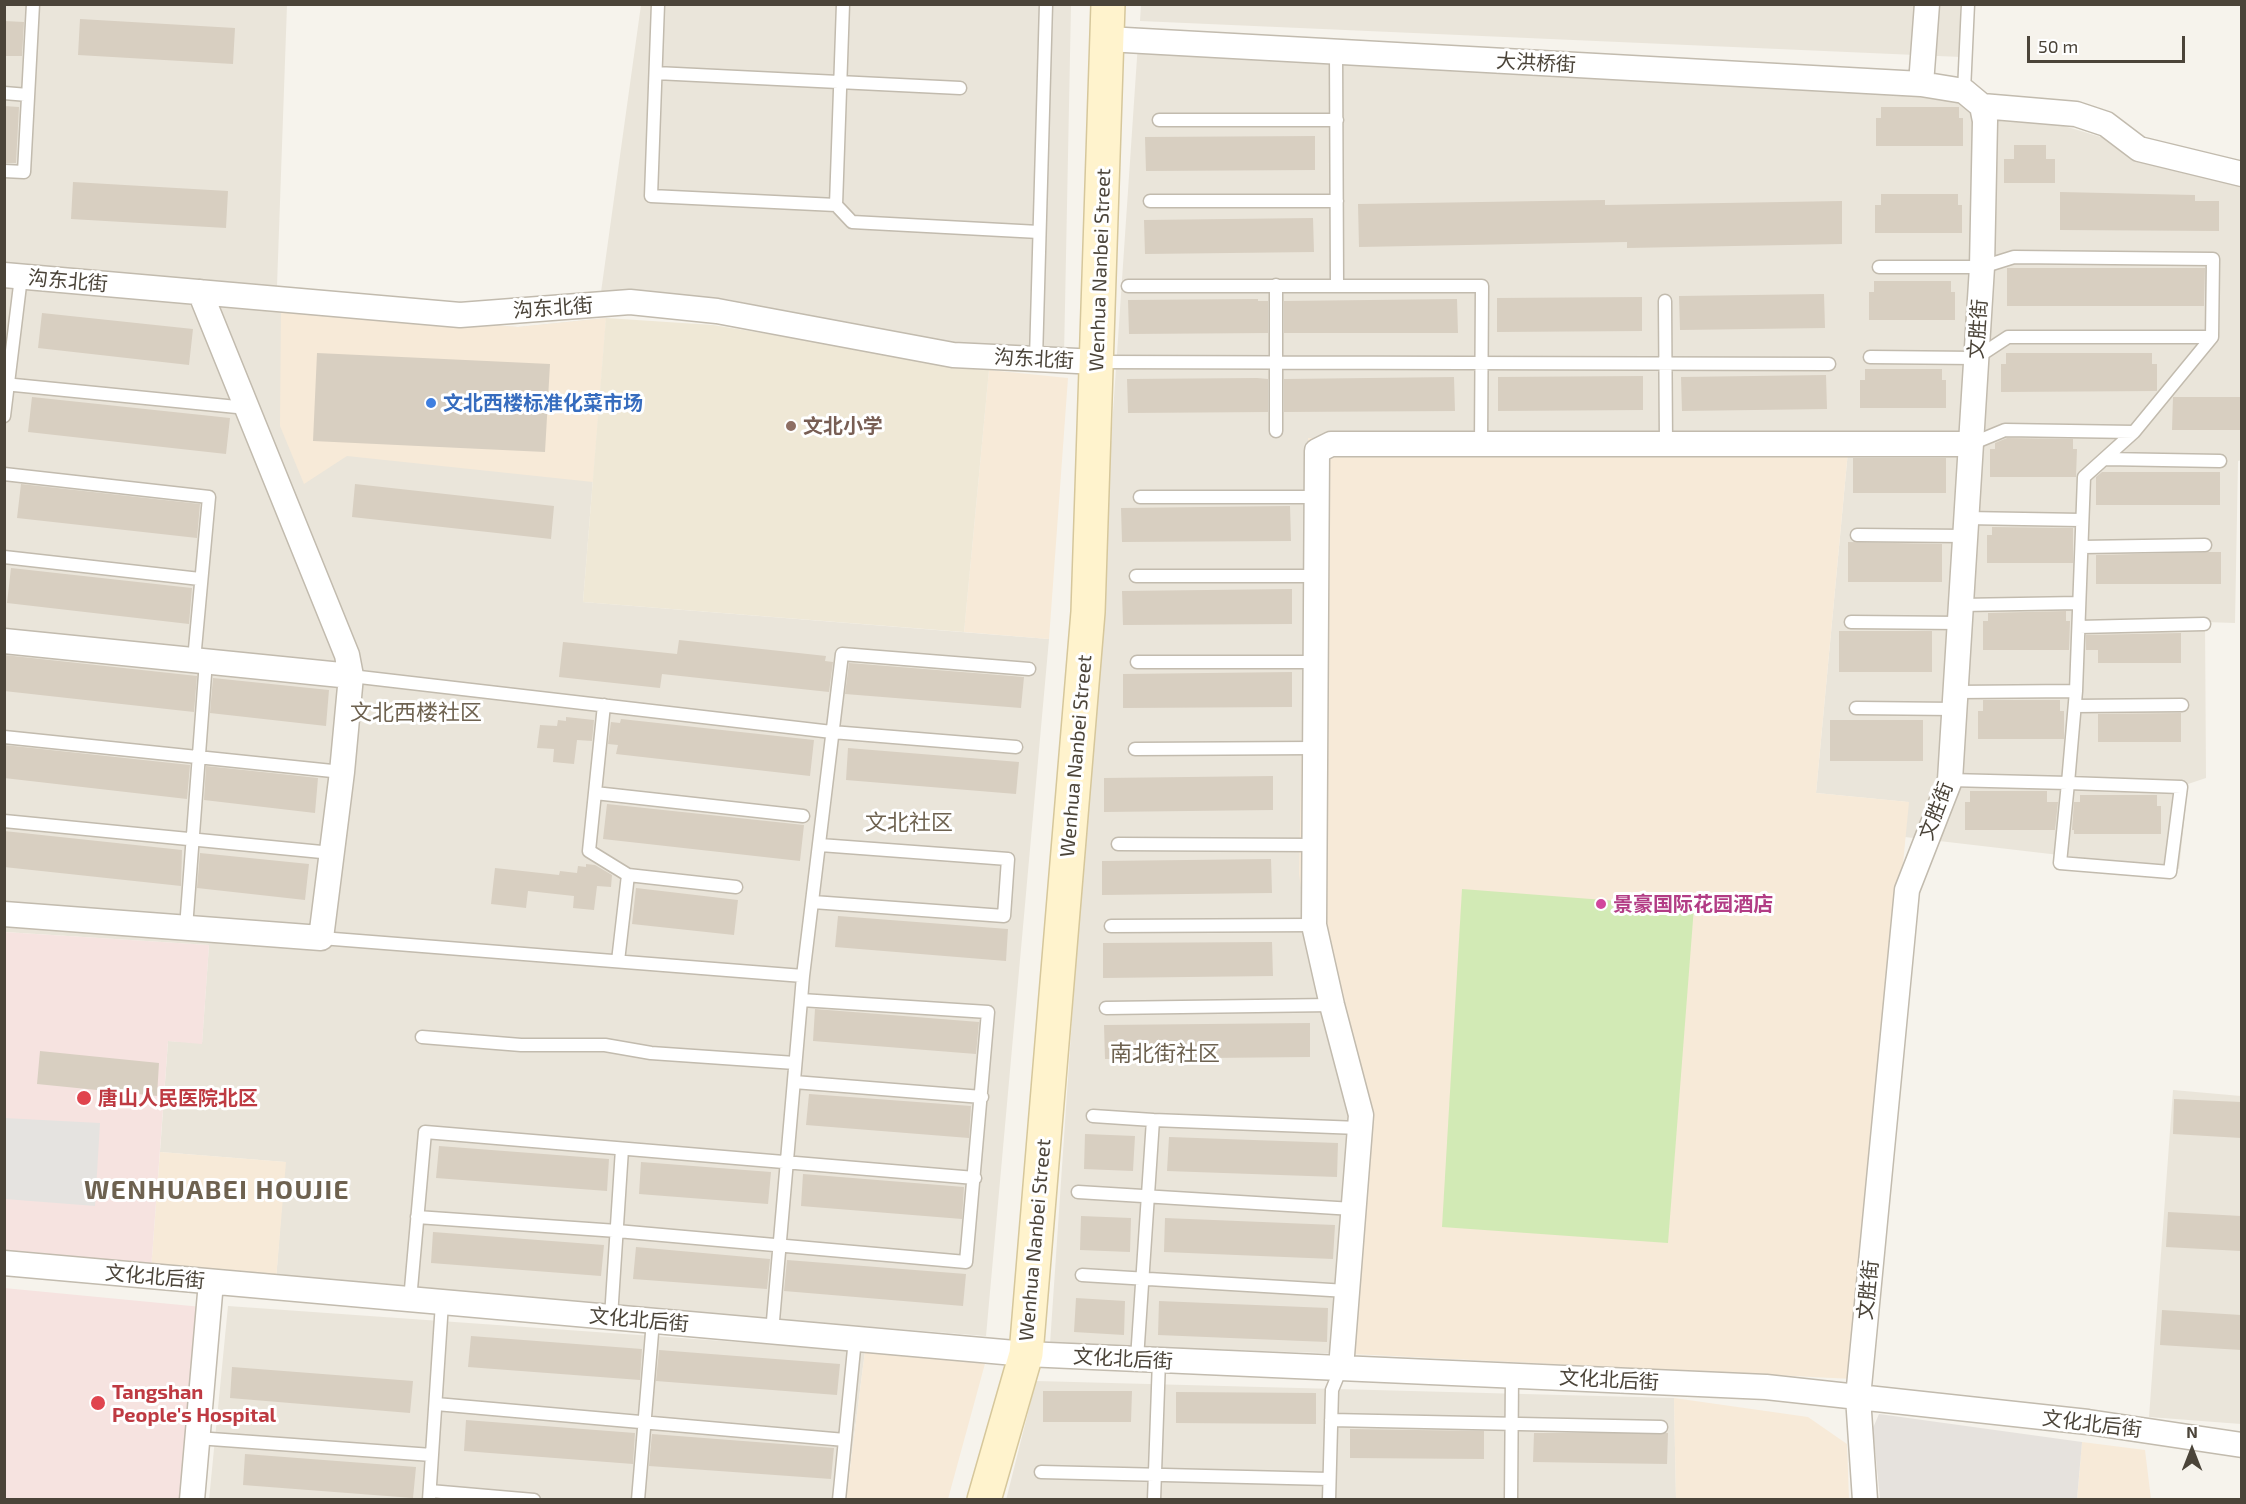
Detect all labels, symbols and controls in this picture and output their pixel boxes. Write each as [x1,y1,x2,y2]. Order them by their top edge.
scale bar [2030,24,2188,62]
text: 50 m [2038,35,2078,57]
street label: 大洪桥街 [1495,49,1577,77]
street label: Wenhua Nanbei Street [1084,168,1116,372]
street label: 沟东北街 [27,266,109,296]
street label: 沟东北街 [512,293,594,323]
street label: 文胜街 [1964,298,1992,360]
street label: 沟东北街 [993,345,1075,373]
place label: 文北西楼标准化菜市场 [443,391,643,415]
marker: 文北西楼标准化菜市场 [424,396,438,410]
place label: 文北小学 [803,414,883,438]
marker: 文北小学 [784,419,798,433]
street label: Wenhua Nanbei Street [1055,654,1097,858]
district label: 文北西楼社区 [350,700,482,726]
street label: 文胜街 [1914,779,1958,843]
district label: 文北社区 [865,810,953,836]
place label: 景豪国际花园酒店 [1613,892,1773,916]
marker: 景豪国际花园酒店 [1594,897,1608,911]
district label: 南北街社区 [1110,1041,1220,1067]
place label: 唐山人民医院北区 [98,1086,258,1110]
marker: 唐山人民医院北区 [75,1089,93,1107]
street label: Wenhua Nanbei Street [1014,1138,1056,1342]
district label: WENHUABEI HOUJIE [84,1174,350,1206]
street label: 文胜街 [1853,1259,1883,1321]
street label: 文化北后街 [104,1261,206,1293]
street label: 文化北后街 [588,1304,690,1336]
street label: 文化北后街 [1072,1344,1174,1374]
street label: 文化北后街 [1558,1365,1660,1395]
place label: Tangshan People's Hospital [112,1380,276,1427]
marker: Tangshan People's Hospital [89,1394,107,1412]
street label: 文化北后街 [2041,1406,2143,1442]
north arrow [2162,1420,2222,1480]
text: N [2186,1422,2198,1441]

